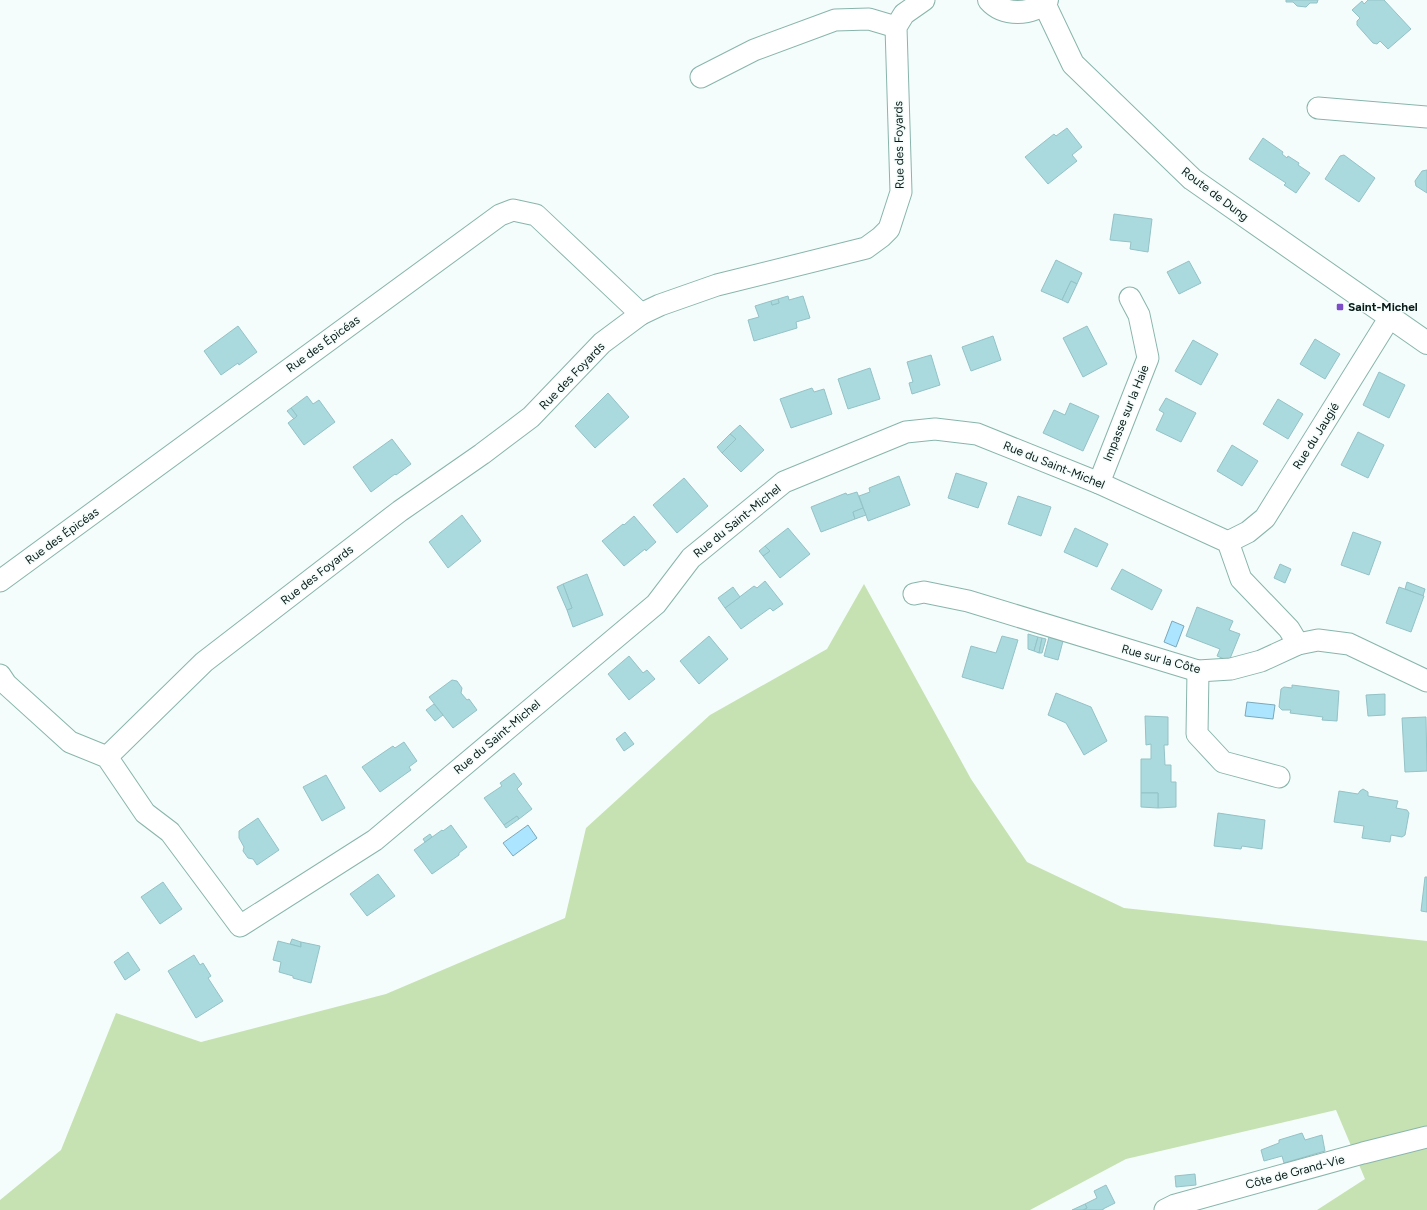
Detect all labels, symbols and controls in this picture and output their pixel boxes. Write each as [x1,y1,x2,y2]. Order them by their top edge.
street label: Rue des Foyards [891,100,907,189]
street label: Route de Dung [1179,164,1251,224]
place label: Saint-Michel [1348,300,1418,314]
marker: Saint-Michel [1335,302,1345,312]
street label: Rue des Épicéas [283,312,363,375]
street label: Rue des Foyards [536,339,608,413]
street label: Impasse sur la Haie [1100,362,1152,463]
street label: Rue du Jaugié [1290,400,1342,472]
street label: Rue du Saint-Michel [1001,438,1107,492]
street label: Rue du Saint-Michel [691,481,783,561]
street label: Rue des Épicéas [22,504,102,567]
street label: Rue des Foyards [278,542,356,608]
street label: Rue sur la Côte [1120,642,1203,676]
street label: Rue du Saint-Michel [451,697,543,777]
street label: Côte de Grand-Vie [1244,1152,1346,1192]

